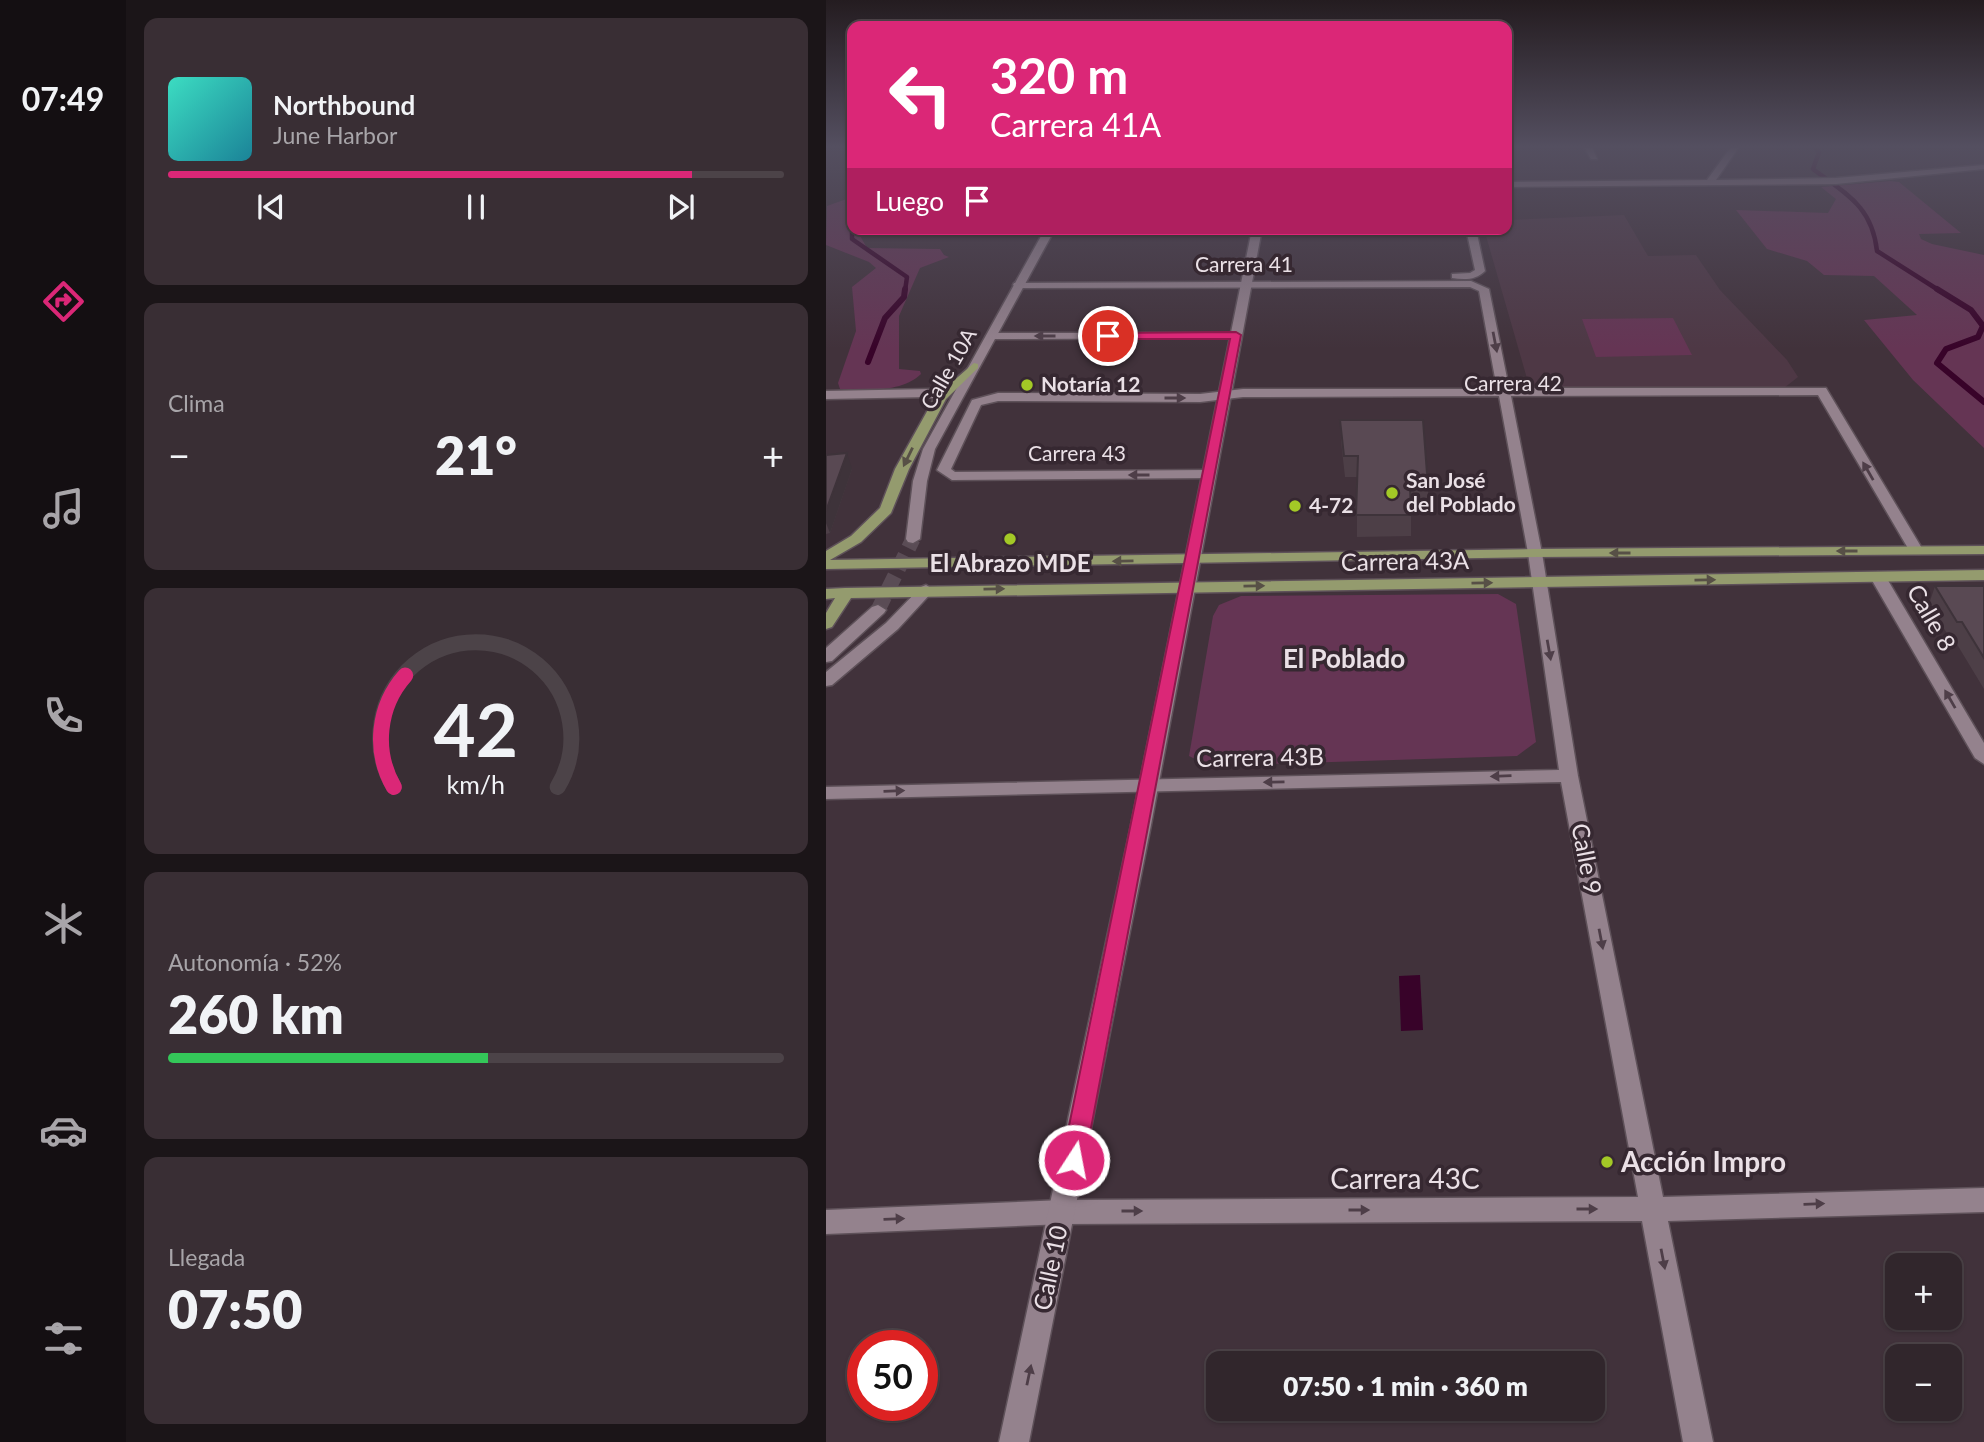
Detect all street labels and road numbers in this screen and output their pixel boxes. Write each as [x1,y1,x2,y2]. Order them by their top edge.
street label: Carrera 41 [1195,251,1293,276]
street label: Calle 10A [915,323,981,413]
street label: Carrera 42 [1464,370,1562,395]
street label: Carrera 43 [1028,440,1126,465]
street label: Carrera 43A [1341,545,1470,576]
street label: Calle 8 [1902,579,1963,656]
street label: Carrera 43B [1196,741,1324,772]
street label: Calle 9 [1566,821,1609,897]
street label: Carrera 43C [1330,1161,1480,1195]
street label: Calle 10 [1026,1223,1073,1313]

